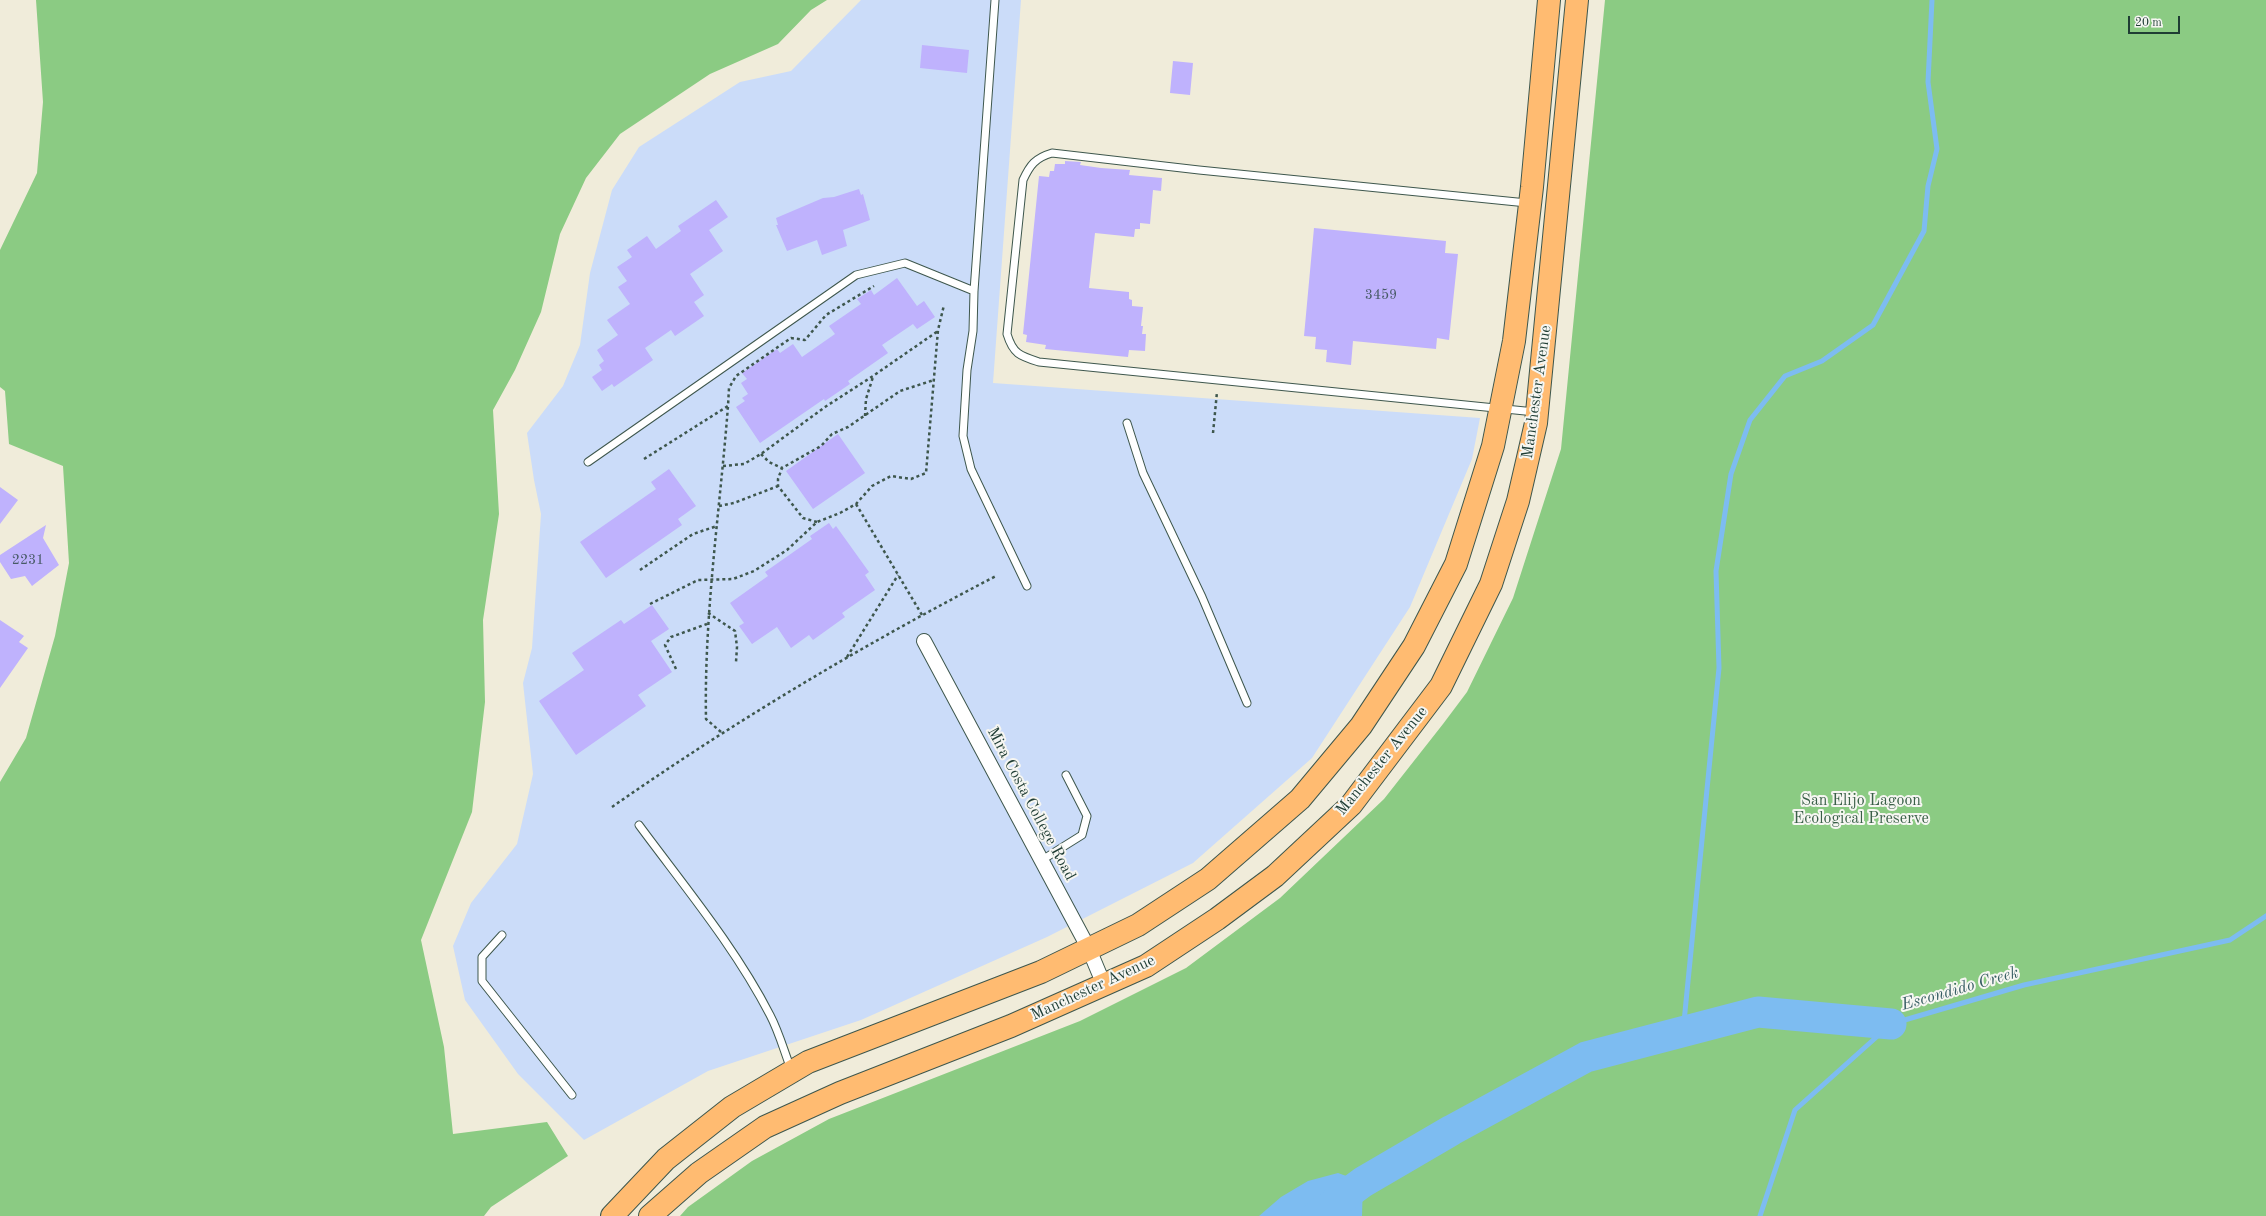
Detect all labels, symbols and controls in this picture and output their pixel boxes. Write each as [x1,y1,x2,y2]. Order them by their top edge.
scale bar [2130,8,2182,34]
text: 20 m [2135,17,2162,29]
house number: 3459 [1365,287,1397,303]
street label: Manchester Avenue [1518,324,1556,460]
house number: 2231 [12,552,44,568]
street label: Manchester Avenue [1332,703,1432,819]
street label: Mira Costa College Road [982,724,1080,884]
park label: San Elijo Lagoon Ecological Preserve [1793,791,1929,829]
street label: Manchester Avenue [1028,951,1158,1025]
water label: Escondido Creek [1899,963,2021,1015]

